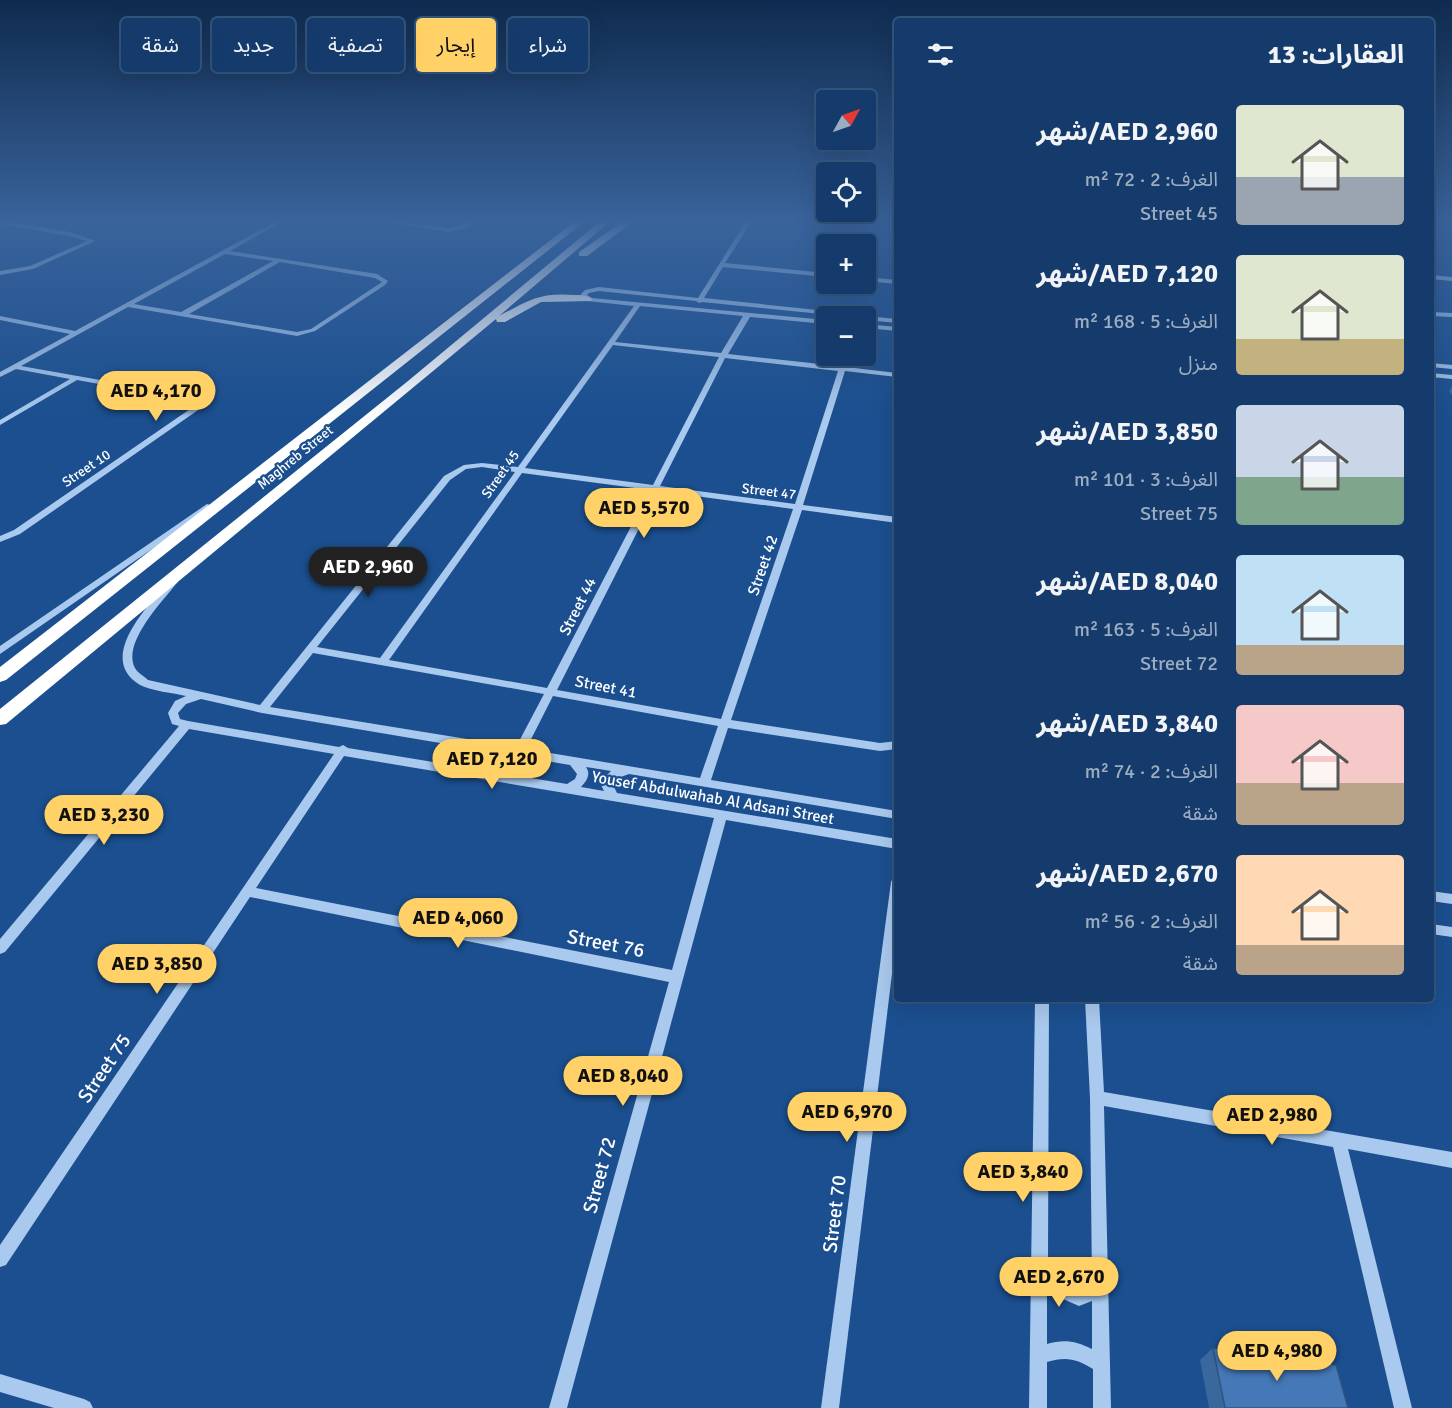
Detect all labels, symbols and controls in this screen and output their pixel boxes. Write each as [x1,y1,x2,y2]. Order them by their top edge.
chip: شقة [121,18,200,72]
chip: جديد [212,18,295,72]
chip: تصفية [307,18,404,72]
chip: إيجار [416,18,496,72]
chip: شراء [508,18,588,72]
icon: filters [924,38,957,71]
text: العقارات: 13 [1268,39,1404,71]
north arrow [816,90,876,150]
map controls [816,90,876,366]
text: AED 2,960/شهر [1037,116,1218,148]
icon: home [1284,129,1356,201]
button: locate [816,162,876,222]
text: الغرف: 2 · 72 m² [1085,167,1218,192]
text: Street 45 [1140,201,1218,226]
button: + [816,234,876,294]
text: AED 7,120/شهر [1037,258,1218,290]
icon: home [1284,279,1356,351]
button: − [816,306,876,366]
text: الغرف: 5 · 168 m² [1074,309,1218,334]
text: منزل [1179,351,1218,376]
pin: AED 4,170 [87,371,225,422]
text: AED 4,170 [110,378,202,403]
text: AED 3,850/شهر [1037,416,1218,448]
street label: Maghreb Street [254,422,337,493]
icon: home [1284,429,1356,501]
street label: Street 10 [59,446,114,491]
street label: Street 45 [478,447,523,502]
text: الغرف: 3 · 101 m² [1074,467,1218,492]
street label: Street 47 [741,480,797,503]
pin: AED 5,570 [575,488,713,539]
text: AED 5,570 [598,495,690,520]
text: Street 75 [1140,501,1218,526]
street label: Street 42 [743,533,783,598]
pin: AED 2,960 [299,547,437,598]
text: AED 2,960 [322,554,414,579]
text: AED 8,040/شهر [1037,566,1218,598]
street label: Street 44 [555,574,601,639]
icon: home [1284,579,1356,651]
text: الغرف: 5 · 163 m² [1074,617,1218,642]
text: Street 72 [1140,651,1218,676]
street label: Street 41 [573,671,638,703]
text: AED 3,840/شهر [1037,708,1218,740]
icon: home [1284,729,1356,801]
pin: AED 7,120 [423,739,561,790]
text: AED 7,120 [446,746,538,771]
text: الغرف: 2 · 74 m² [1085,759,1218,784]
street label: Yousef Abdulwahab Al Adsani Street [590,767,836,829]
pin: AED 3,230 [35,795,173,846]
text: شقة [1183,801,1218,826]
text: AED 3,230 [58,802,150,827]
text: AED 2,670/شهر [1037,858,1218,890]
icon: home [1284,879,1356,951]
pin: AED 4,060 [389,898,527,949]
text: AED 4,060 [412,905,504,930]
text: الغرف: 2 · 56 m² [1085,909,1218,934]
street label: Street 76 [565,924,647,963]
pin: AED 3,850 [88,944,226,995]
text: AED 3,850 [111,951,203,976]
text: شقة [1183,951,1218,976]
street label: Street 75 [72,1029,137,1108]
pin: AED 8,040 [554,1056,692,1107]
text: AED 8,040 [577,1063,669,1088]
pin: AED 6,970 [778,1092,916,1143]
pin: AED 2,980 [1203,1095,1341,1146]
text: AED 6,970 [801,1099,893,1124]
text: AED 2,980 [1226,1102,1318,1127]
street label: Street 72 [577,1134,622,1216]
pin: AED 3,840 [954,1152,1092,1203]
text: AED 3,840 [977,1159,1069,1184]
street label: Street 70 [817,1174,852,1254]
pin: AED 2,670 [990,1257,1128,1308]
text: AED 2,670 [1013,1264,1105,1289]
pin: AED 4,980 [1208,1331,1346,1382]
text: AED 4,980 [1231,1338,1323,1363]

